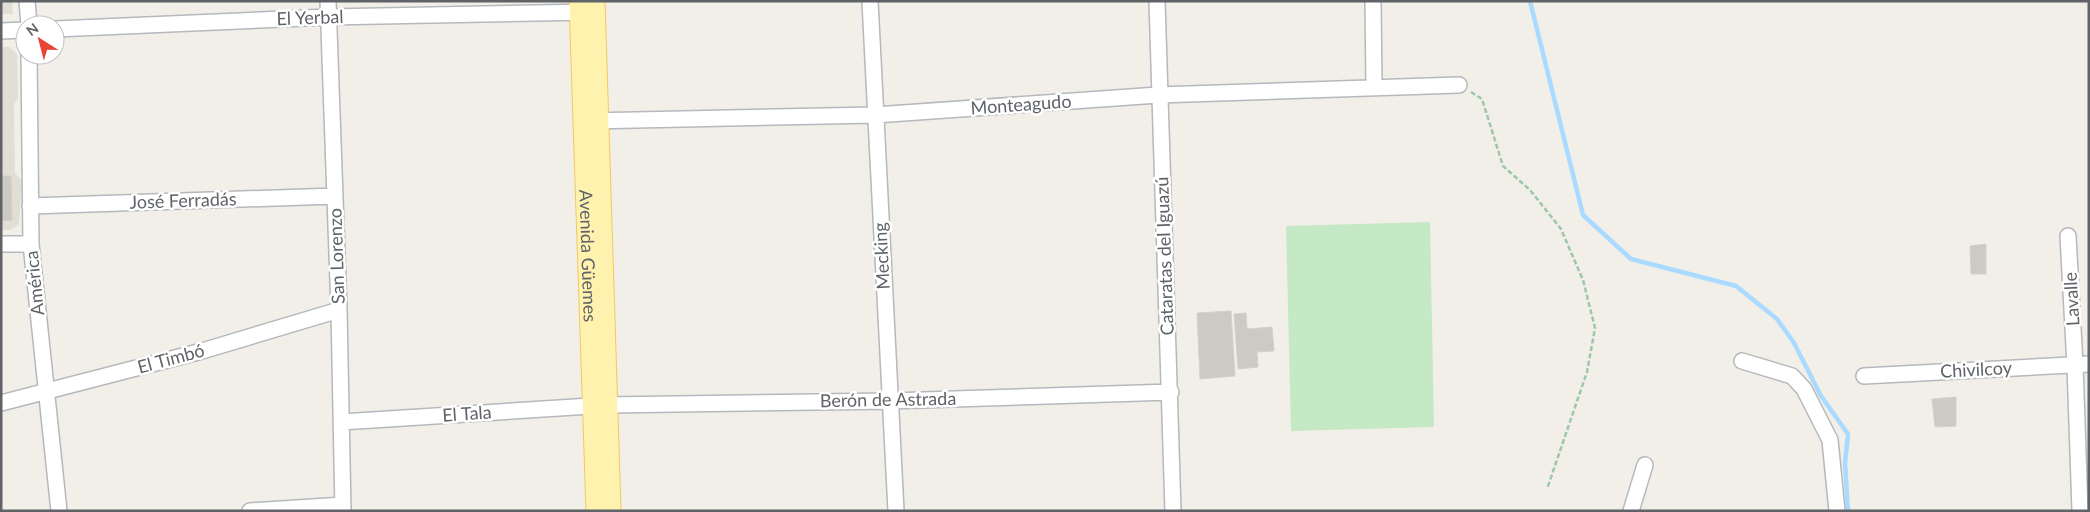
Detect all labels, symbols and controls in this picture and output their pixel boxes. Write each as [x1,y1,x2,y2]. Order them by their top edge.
street label: El Yerbal [276,5,344,29]
north arrow [15,15,65,65]
text: N [23,19,41,39]
street label: Monteagudo [970,90,1072,119]
street label: Cataratas del Iguazú [1150,176,1178,336]
street label: José Ferradás [129,187,237,213]
street label: Avenida Güemes [575,189,602,323]
street label: San Lorenzo [323,208,349,304]
street label: Mecking [868,222,894,290]
street label: América [20,250,48,317]
street label: Lavalle [2059,271,2083,327]
street label: El Timbó [135,339,207,378]
street label: Chivilcoy [1939,356,2013,382]
street label: Berón de Astrada [820,387,956,411]
street label: El Tala [442,400,492,426]

